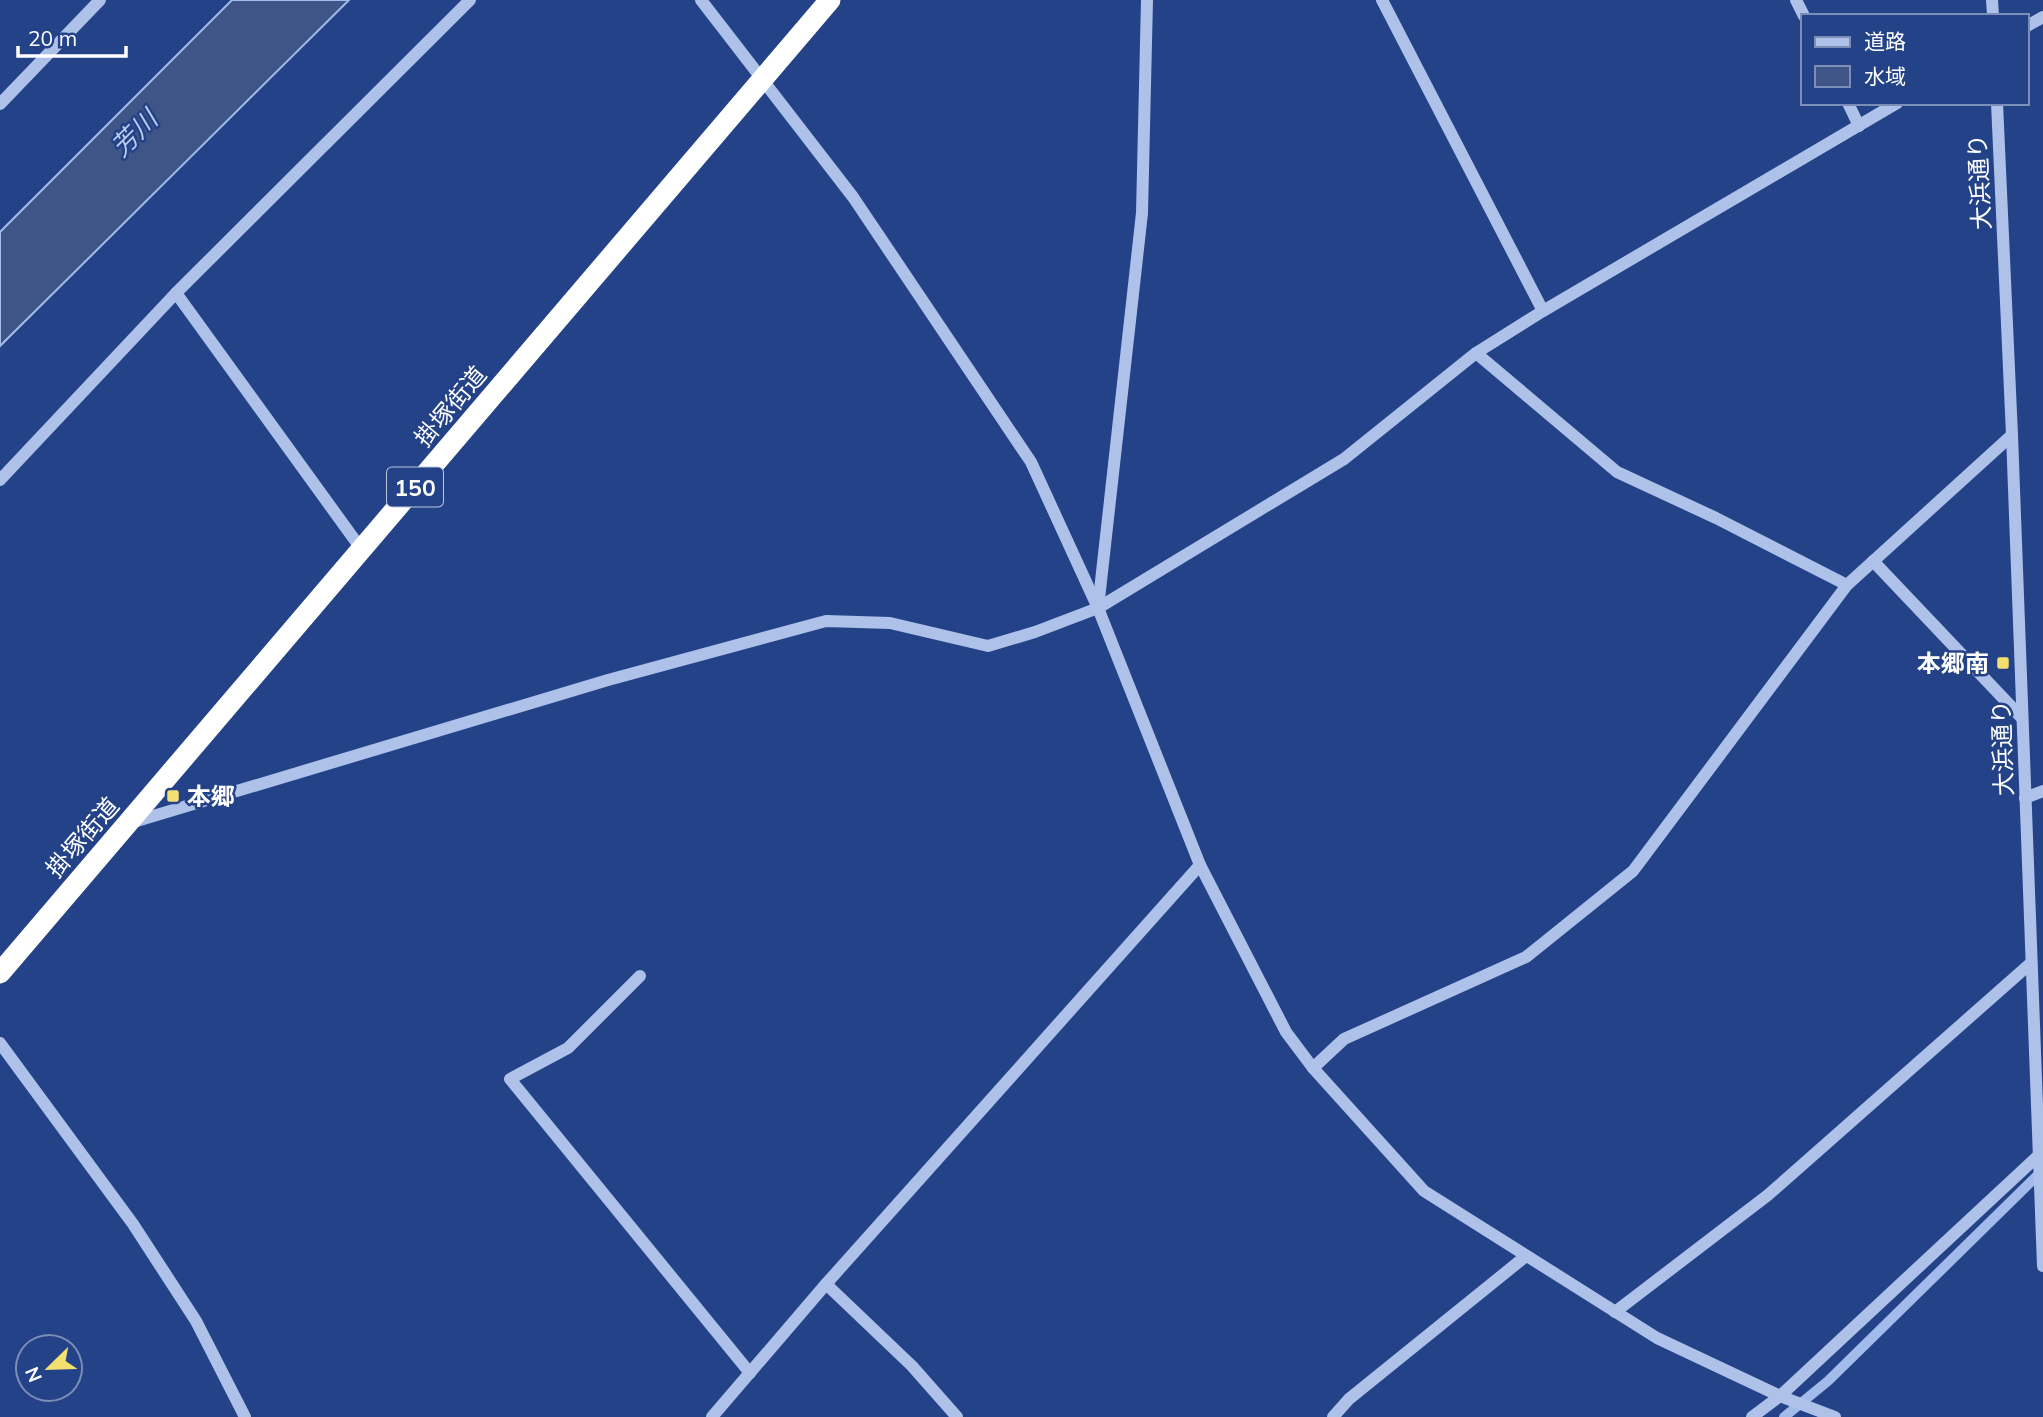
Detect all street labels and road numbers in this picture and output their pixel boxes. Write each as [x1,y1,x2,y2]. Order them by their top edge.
street label: 大浜通り [1962,133,1996,231]
street label: 掛塚街道 [408,360,492,452]
road number: 150 [387,467,443,506]
street label: 大浜通り [1985,700,2019,796]
street label: 掛塚街道 [39,791,125,883]

